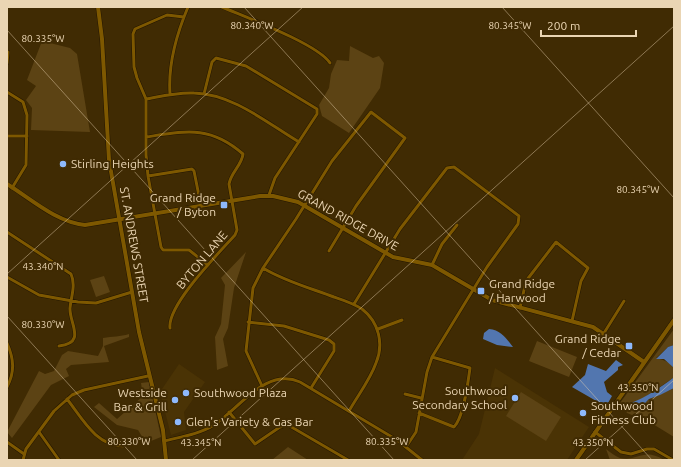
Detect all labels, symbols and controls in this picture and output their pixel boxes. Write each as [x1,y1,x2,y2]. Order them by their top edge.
scale bar [541,12,636,38]
text: 200 m [547,19,580,32]
text: 80.340°W [230,20,274,31]
text: 80.345°W [488,20,532,31]
text: 80.335°W [21,33,65,44]
place label: Stirling Heights [71,157,154,170]
marker: Stirling Heights [58,159,68,169]
text: 80.345°W [616,184,660,195]
street label: ST. ANDREWS STREET [118,186,151,304]
street label: GRAND RIDGE DRIVE [296,186,401,253]
place label: Grand Ridge / Byton [150,191,216,218]
marker: Grand Ridge / Byton [219,200,229,210]
street label: BYTON LANE [174,228,230,291]
text: 43.340°N [22,261,64,272]
place label: Grand Ridge / Harwood [488,277,555,304]
marker: Grand Ridge / Harwood [476,286,486,296]
text: 80.330°W [21,319,65,330]
place label: Grand Ridge / Cedar [555,332,621,359]
marker: Grand Ridge / Cedar [624,341,634,351]
text: 43.350°N [617,382,659,393]
place label: Southwood Secondary School [412,384,507,411]
place label: Westside Bar & Grill [114,386,167,413]
place label: Southwood Plaza [194,386,287,399]
marker: Southwood Plaza [181,388,191,398]
marker: Southwood Secondary School [510,393,520,403]
marker: Westside Bar & Grill [170,395,180,405]
place label: Southwood Fitness Club [591,399,656,426]
marker: Southwood Fitness Club [578,408,588,418]
place label: Glen's Variety & Gas Bar [186,415,314,428]
marker: Glen's Variety & Gas Bar [173,417,183,427]
text: 80.330°W [107,436,151,447]
text: 80.335°W [365,436,409,447]
text: 43.345°N [180,437,222,448]
text: 43.350°N [572,437,614,448]

